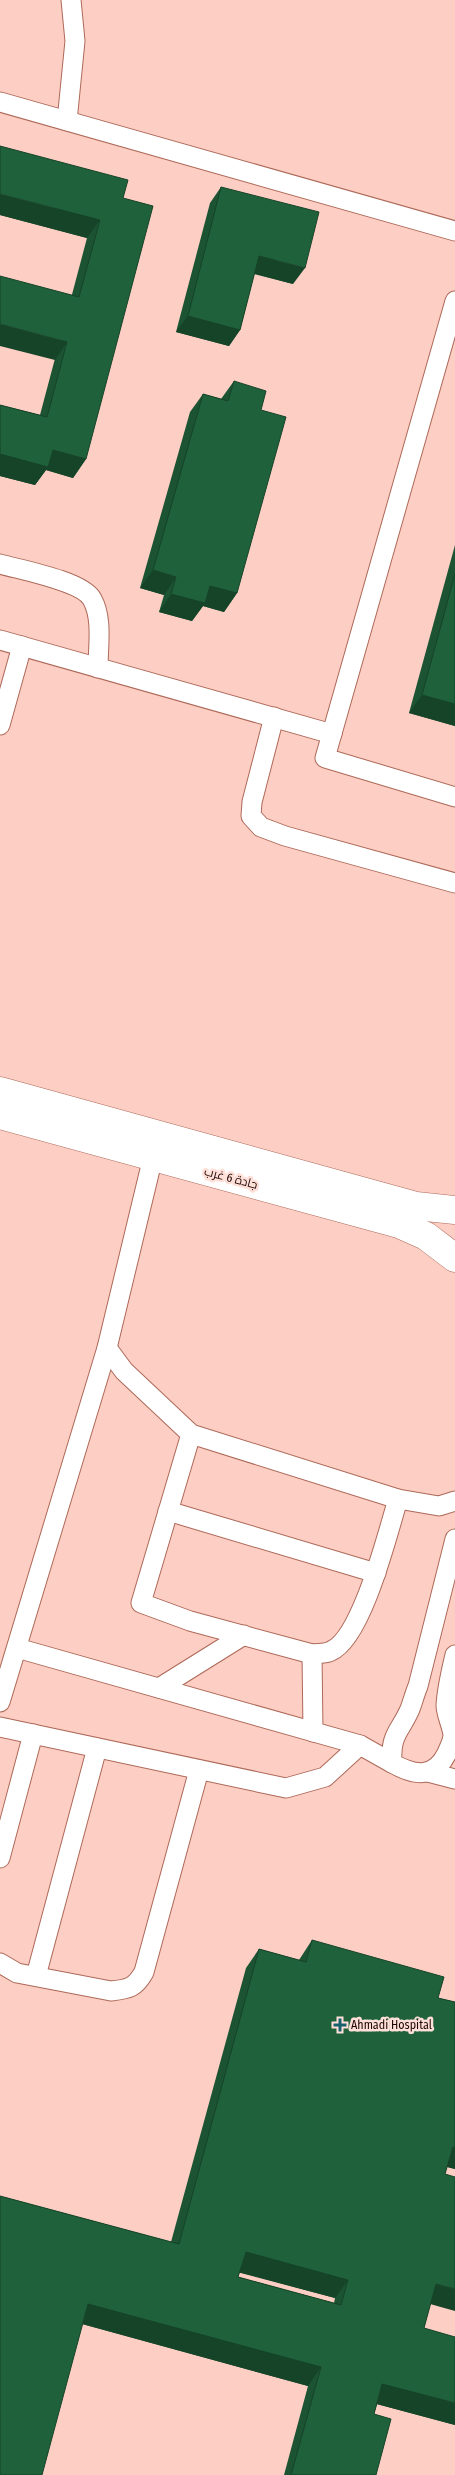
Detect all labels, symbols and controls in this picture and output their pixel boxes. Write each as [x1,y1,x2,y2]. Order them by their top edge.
street label: جادة 6 غرب [203,1164,259,1192]
marker: Ahmadi Hospital [333,2018,347,2032]
place label: Ahmadi Hospital [351,2018,432,2032]

